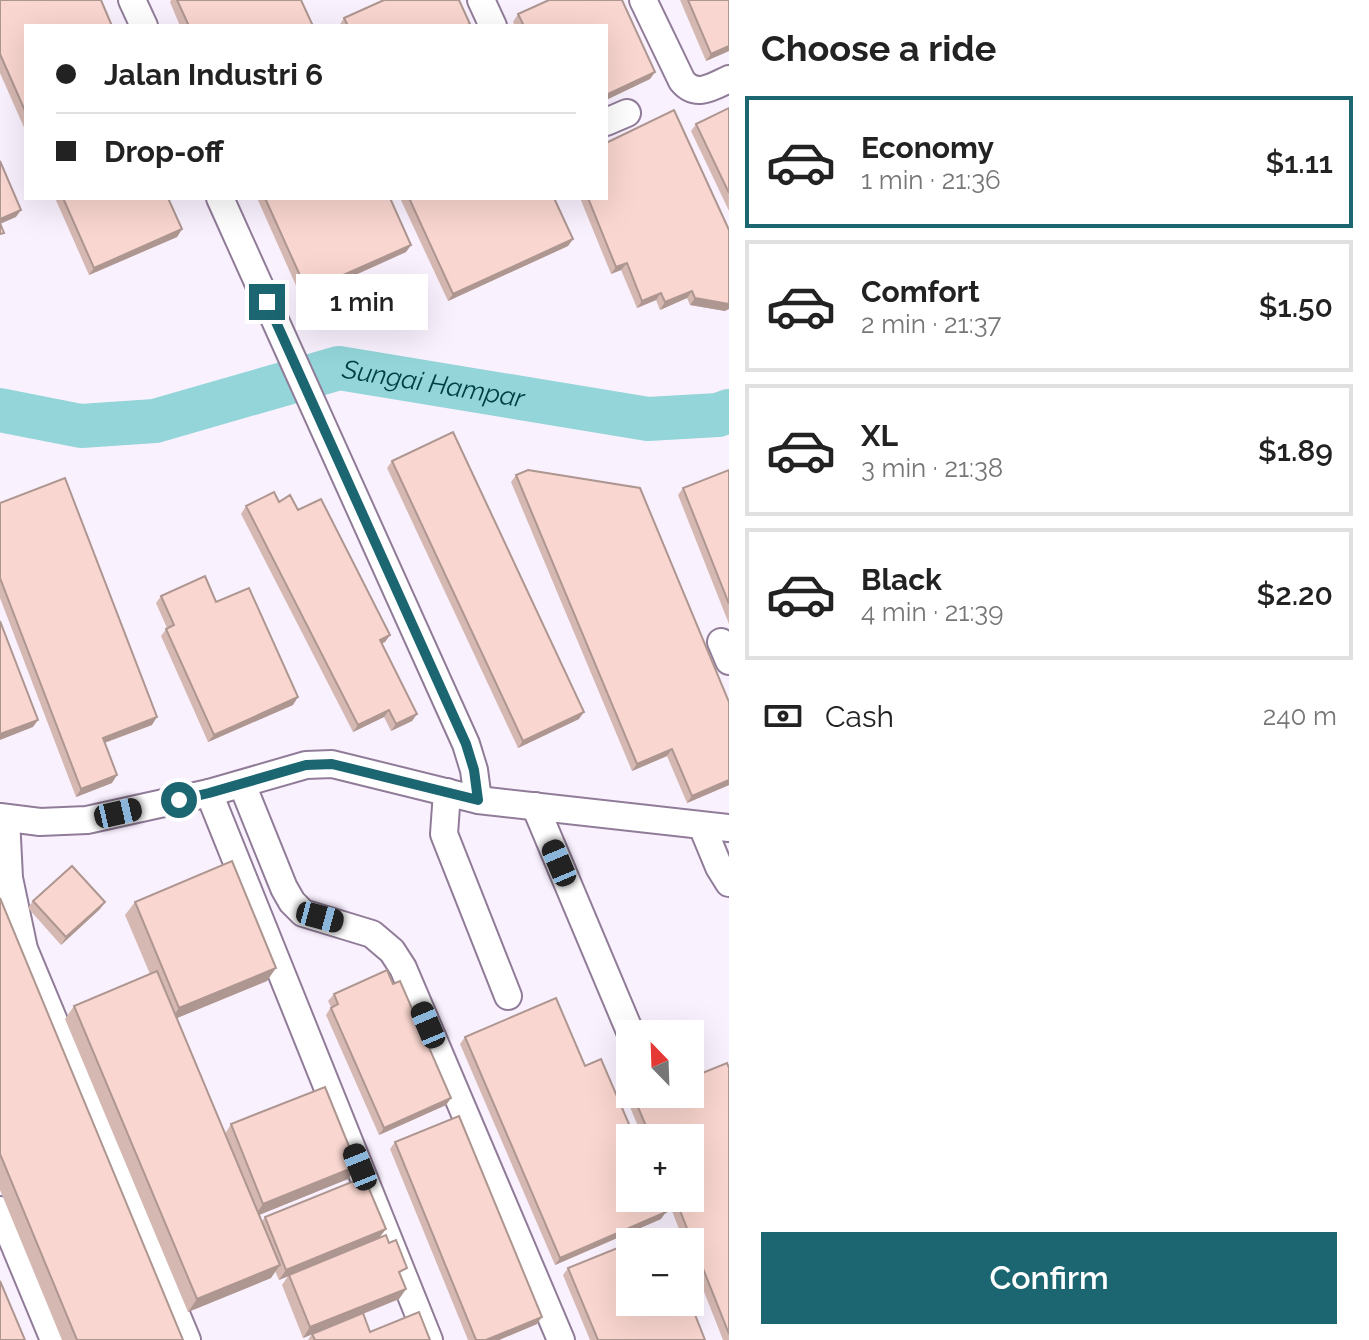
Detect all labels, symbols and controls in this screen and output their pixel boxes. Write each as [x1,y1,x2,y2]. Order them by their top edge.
text: Choose a ride [761,27,996,69]
text: Jalan Industri 6 [104,57,323,92]
icon: car [765,126,837,198]
text: Economy [861,130,994,165]
text: Drop-off [104,134,224,169]
text: $1.11 [1265,145,1333,180]
text: 1 min · 21:36 [861,165,1001,195]
icon: car [765,270,837,342]
callout: 1 min [295,274,427,330]
text: Comfort [861,274,980,309]
route end [249,284,285,320]
text: 1 min [330,287,394,317]
text: $1.50 [1259,289,1333,324]
text: 2 min · 21:37 [861,309,1001,339]
water label: Sungai Hampar [339,354,528,414]
icon: car [765,414,837,486]
text: XL [861,418,898,453]
text: $1.89 [1258,433,1333,468]
text: 3 min · 21:38 [861,453,1003,483]
icon: car [765,558,837,630]
text: Black [861,562,942,597]
text: $2.20 [1256,577,1333,612]
text: 4 min · 21:39 [861,597,1003,627]
icon: cash [761,694,805,738]
text: Cash [825,699,894,734]
text: 240 m [1263,701,1337,731]
route start [161,782,197,818]
car [92,796,144,830]
car [539,836,579,890]
car [294,899,346,935]
car [408,998,448,1052]
north arrow [616,1020,704,1108]
map controls [616,1020,704,1316]
button: + [616,1124,704,1212]
car [340,1140,380,1194]
button: − [616,1228,704,1316]
button: Confirm [761,1232,1337,1324]

